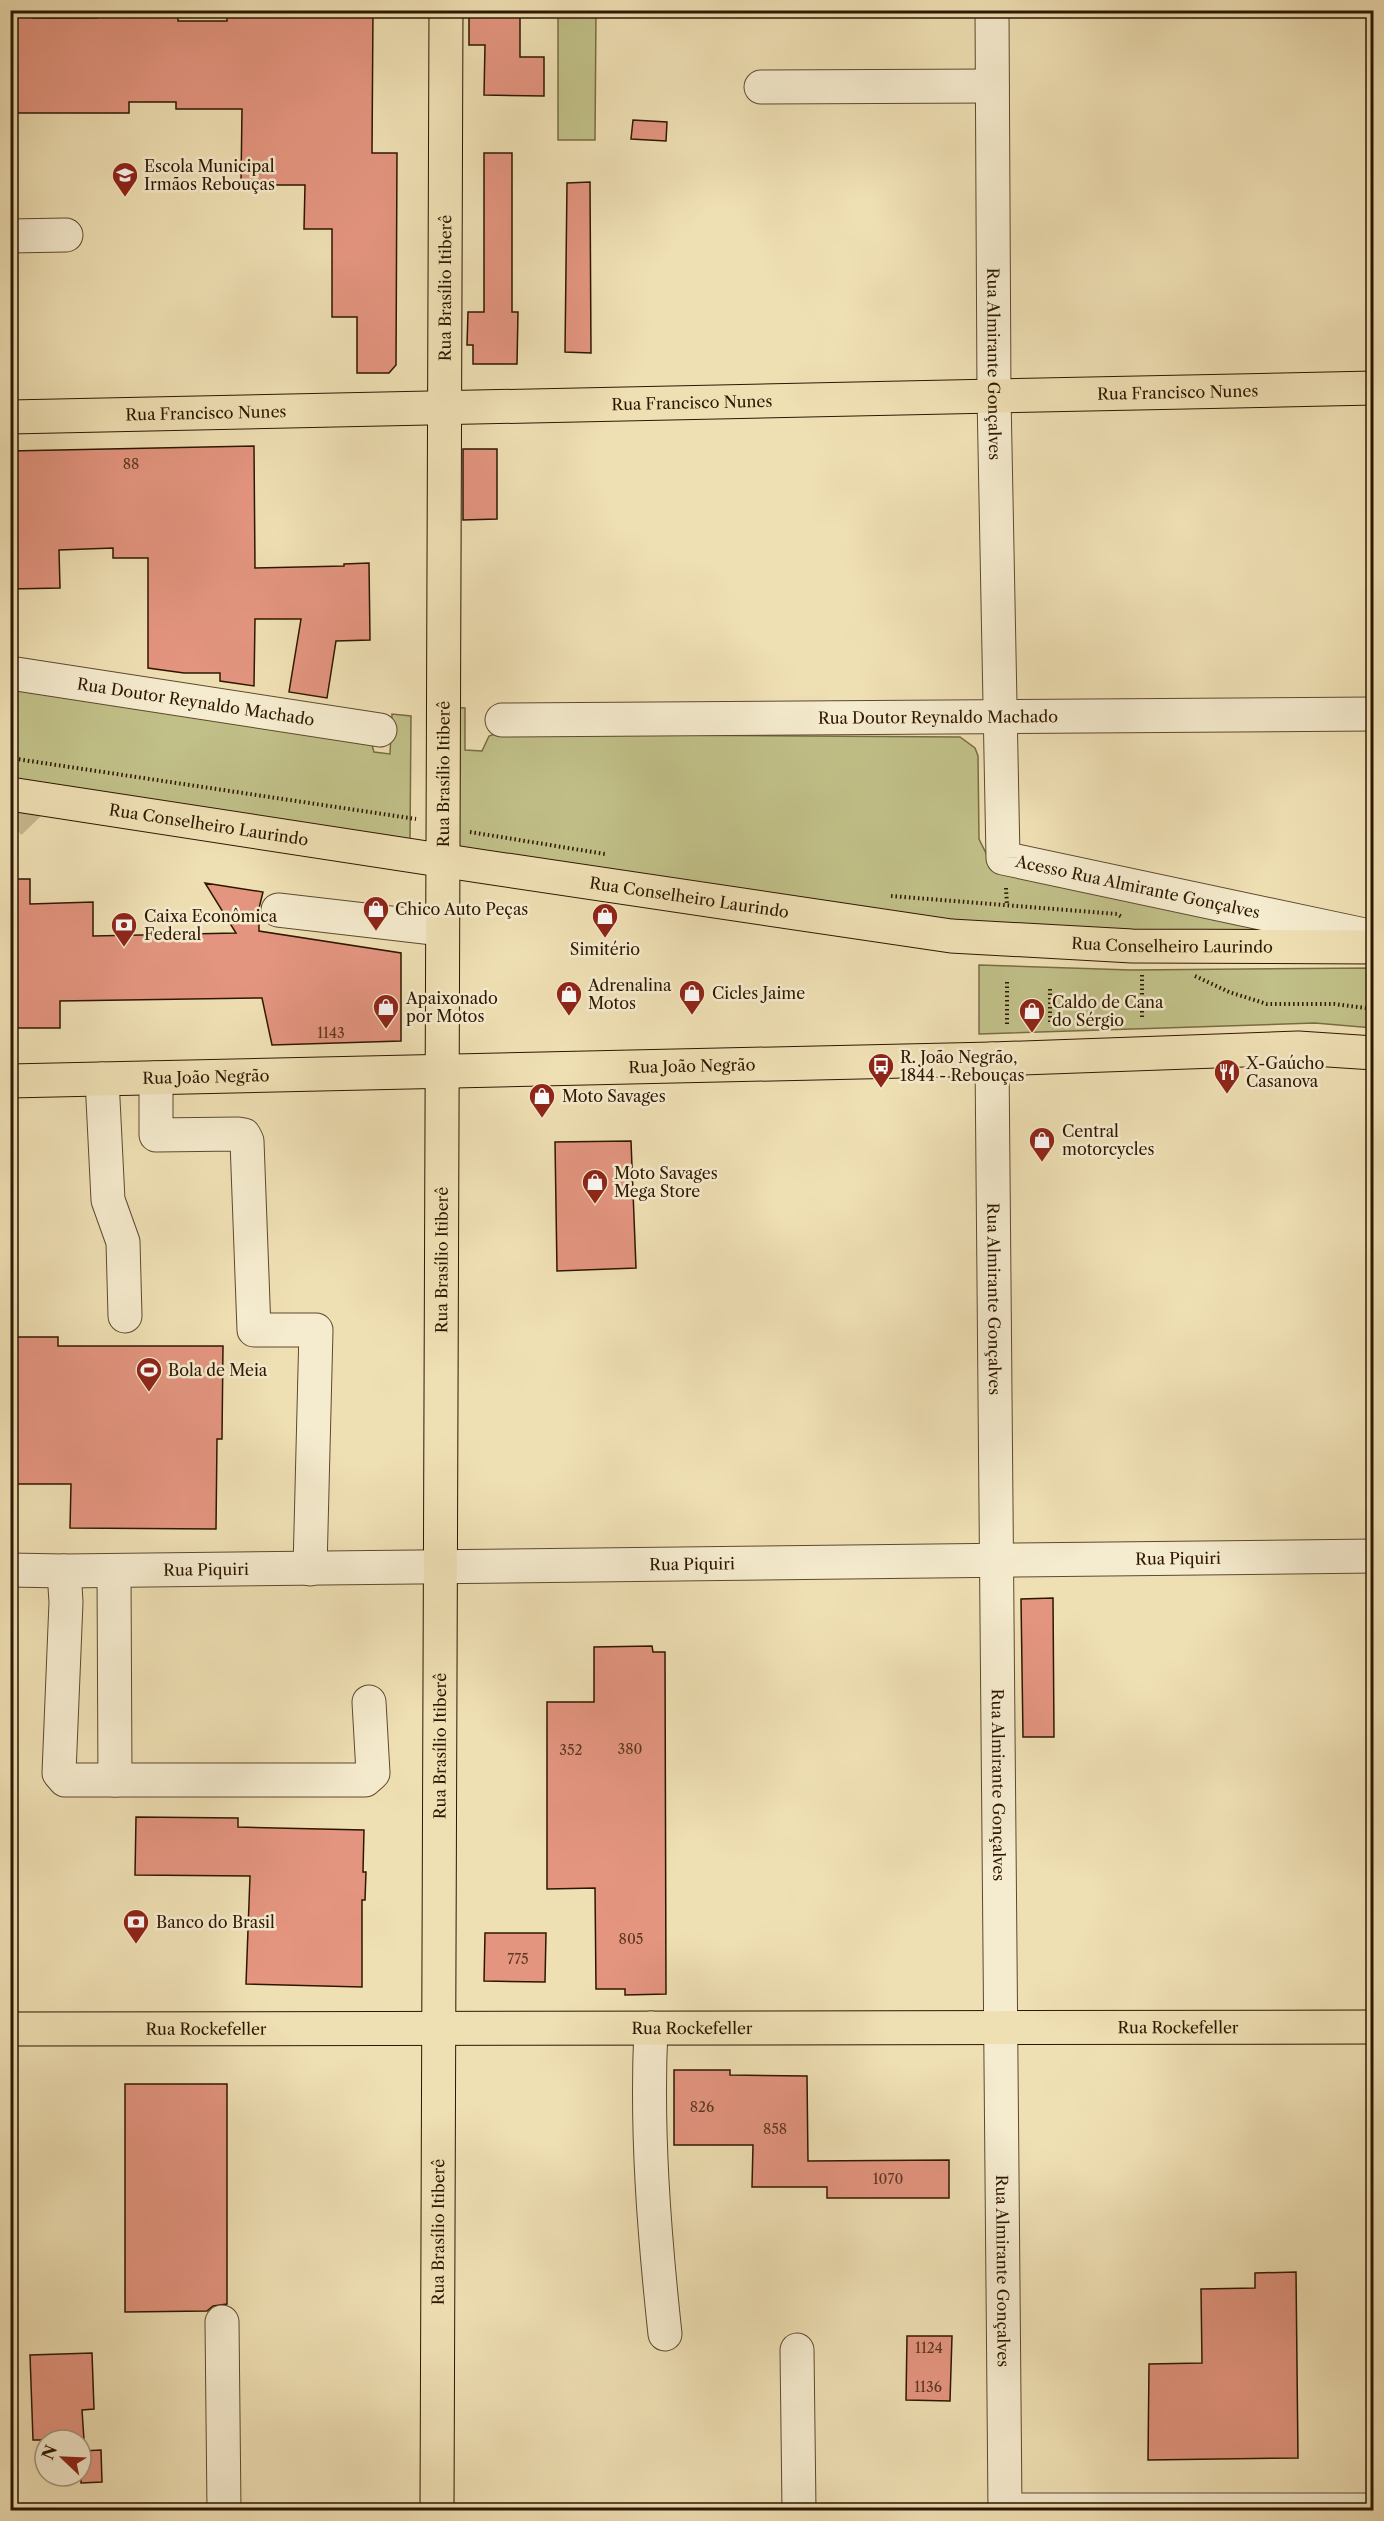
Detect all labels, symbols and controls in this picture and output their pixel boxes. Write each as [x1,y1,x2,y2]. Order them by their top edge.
place label: Escola Municipal Irmãos Rebouças [144,156,275,194]
school or university icon: Escola Municipal Irmãos Rebouças [110,160,140,198]
street label: Rua Brasílio Itiberê [435,215,455,361]
street label: Rua Almirante Gonçalves [983,268,1005,460]
street label: Rua Francisco Nunes [1097,380,1258,404]
street label: Rua Francisco Nunes [611,391,773,414]
street label: Rua Francisco Nunes [125,401,287,425]
house number: 88 [123,455,139,473]
street label: Rua Doutor Reynaldo Machado [76,673,316,730]
street label: Rua Brasílio Itiberê [433,701,454,847]
street label: Rua Doutor Reynaldo Machado [818,706,1058,728]
street label: Rua Conselheiro Laurindo [108,799,310,850]
street label: Acesso Rua Almirante Gonçalves [1013,851,1262,922]
street label: Rua Conselheiro Laurindo [588,873,791,922]
shop icon: Chico Auto Peças [361,894,391,932]
place label: Chico Auto Peças [395,899,528,919]
shop icon: Simitério [590,901,620,939]
place label: Caixa Econômica Federal [144,906,278,944]
bank icon: Caixa Econômica Federal [109,910,139,948]
street label: Rua Conselheiro Laurindo [1071,933,1273,957]
place label: Simitério [570,939,640,959]
place label: Adrenalina Motos [587,975,672,1013]
shop icon: Cicles Jaime [677,978,707,1016]
shop icon: Adrenalina Motos [554,979,584,1017]
place label: Cicles Jaime [712,983,805,1003]
place label: Apaixonado por Motos [405,988,498,1026]
shop icon: Apaixonado por Motos [371,992,401,1030]
place label: Caldo de Cana do Sérgio [1052,992,1164,1030]
shop icon: Caldo de Cana do Sérgio [1017,996,1047,1034]
house number: 1143 [317,1024,345,1042]
place label: R. João Negrão, 1844 - Rebouças [900,1047,1024,1085]
bus stop icon: R. João Negrão, 1844 - Rebouças [866,1051,896,1089]
place label: X-Gaúcho Casanova [1245,1053,1325,1091]
street label: Rua João Negrão [628,1054,756,1077]
restaurant icon: X-Gaúcho Casanova [1212,1057,1242,1095]
street label: Rua João Negrão [142,1065,270,1088]
shop icon: Moto Savages [527,1081,557,1119]
place label: Moto Savages [562,1086,666,1106]
place label: Central motorcycles [1062,1121,1154,1159]
shop icon: Central motorcycles [1027,1125,1057,1163]
place label: Moto Savages Mega Store [614,1163,718,1201]
shop icon: Moto Savages Mega Store [580,1167,610,1205]
street label: Rua Brasílio Itiberê [431,1187,452,1333]
street label: Rua Almirante Gonçalves [983,1203,1005,1395]
sports icon: Bola de Meia [134,1355,164,1393]
place label: Bola de Meia [168,1360,268,1380]
street label: Rua Piquiri [1135,1548,1221,1569]
street label: Rua Piquiri [649,1553,735,1574]
street label: Rua Piquiri [163,1559,249,1580]
street label: Rua Brasílio Itiberê [429,1673,450,1819]
street label: Rua Almirante Gonçalves [988,1689,1009,1881]
house number: 380 [618,1740,643,1758]
house number: 352 [559,1741,583,1759]
bank icon: Banco do Brasil [121,1907,151,1945]
place label: Banco do Brasil [156,1912,275,1932]
house number: 805 [619,1930,643,1948]
house number: 775 [507,1950,529,1968]
street label: Rua Rockefeller [1117,2017,1239,2037]
street label: Rua Rockefeller [631,2018,753,2038]
street label: Rua Rockefeller [145,2019,267,2039]
house number: 826 [690,2098,714,2116]
house number: 858 [763,2120,787,2138]
street label: Rua Brasílio Itiberê [428,2159,448,2305]
house number: 1070 [873,2170,903,2188]
street label: Rua Almirante Gonçalves [992,2175,1014,2367]
house number: 1124 [915,2339,943,2357]
house number: 1136 [914,2378,942,2396]
north arrow [33,2428,93,2488]
text: N [37,2442,61,2462]

